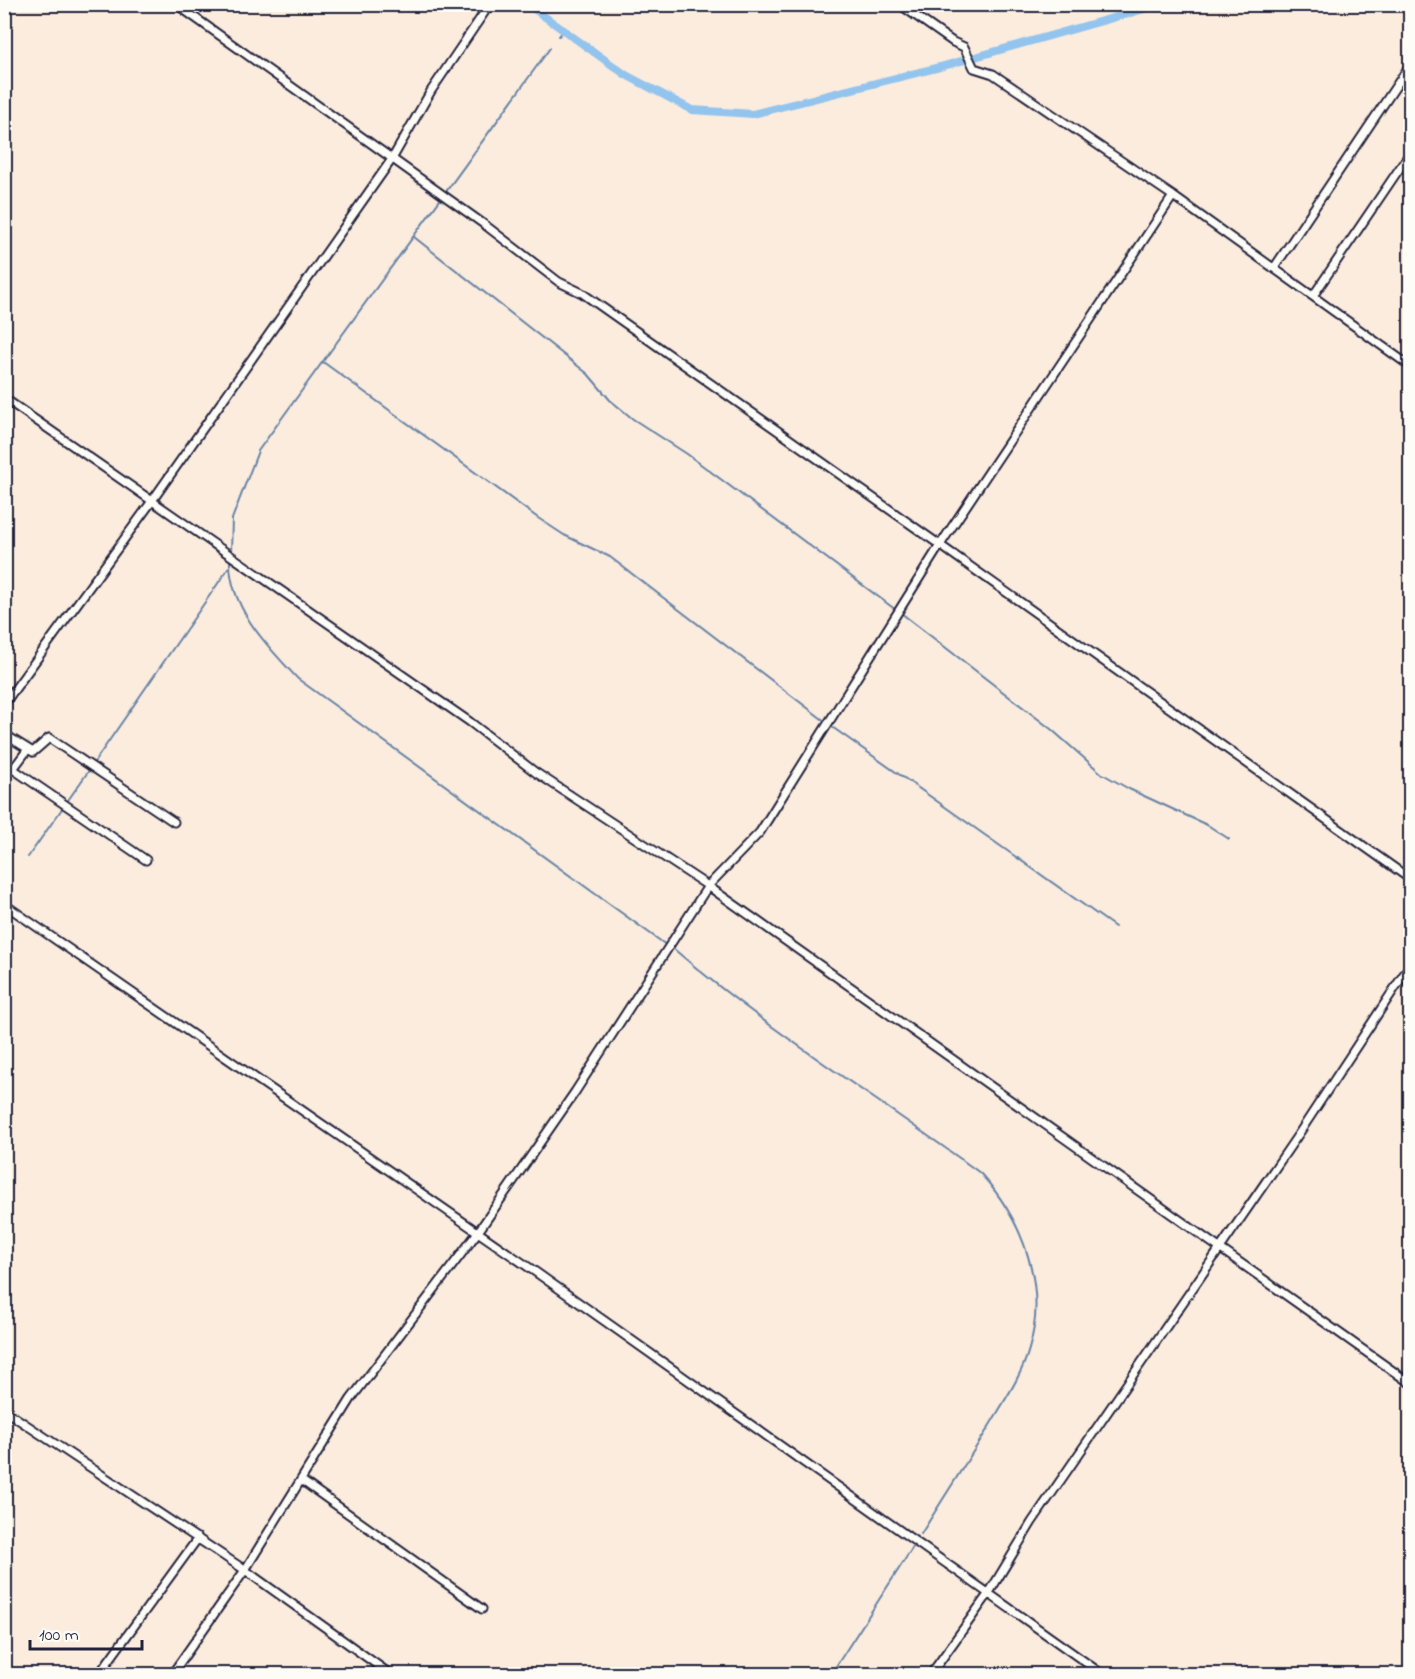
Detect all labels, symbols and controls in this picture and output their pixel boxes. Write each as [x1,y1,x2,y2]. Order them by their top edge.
scale bar [30,1613,142,1651]
text: 100 m [39,1623,79,1649]

